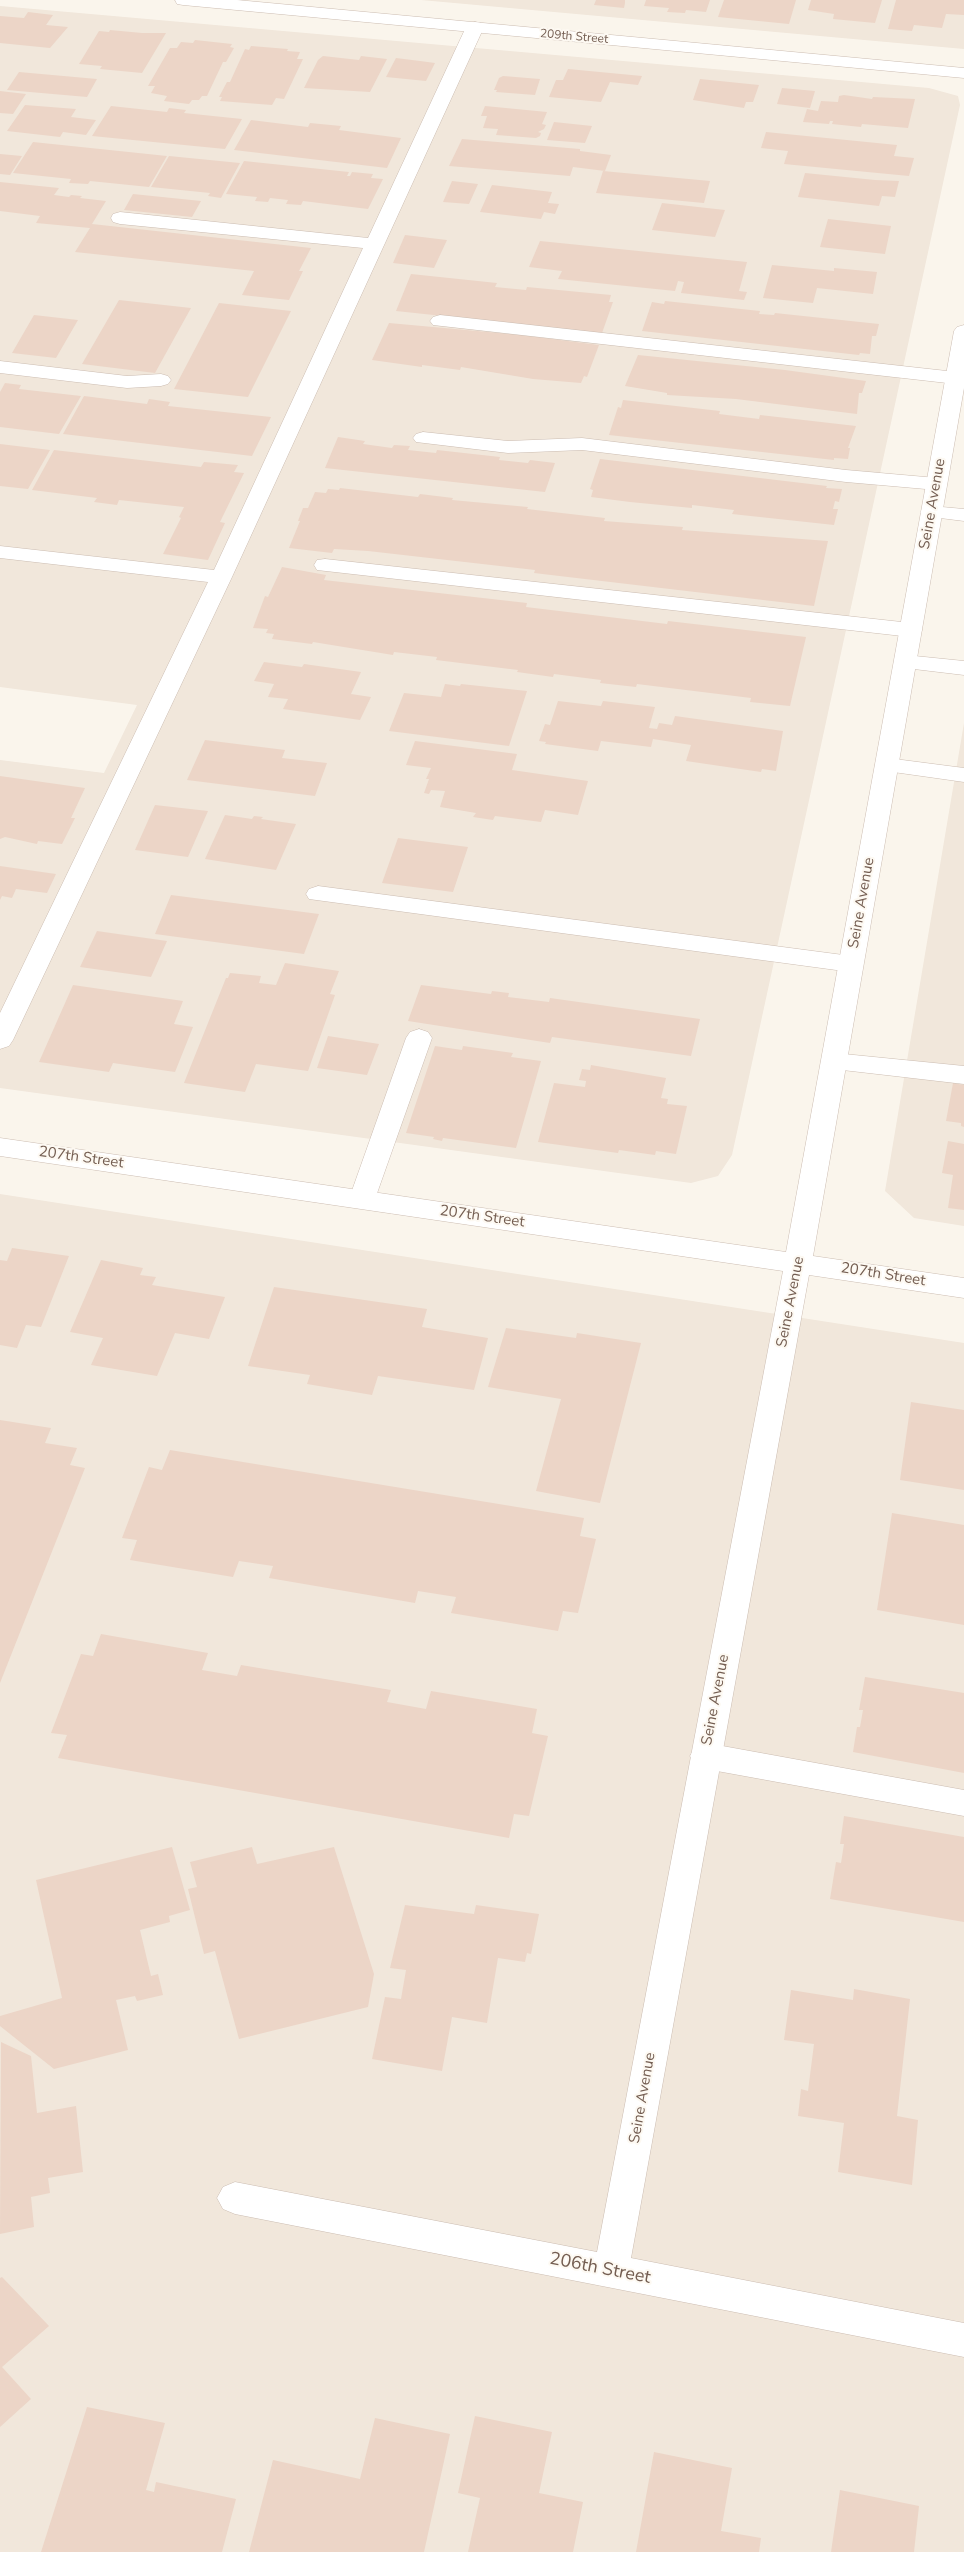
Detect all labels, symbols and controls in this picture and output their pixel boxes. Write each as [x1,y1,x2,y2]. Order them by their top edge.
street label: 209th Street [539,27,609,47]
street label: Seine Avenue [916,457,950,551]
street label: Seine Avenue [845,856,879,950]
street label: 207th Street [37,1143,125,1173]
street label: 207th Street [438,1202,526,1232]
street label: Seine Avenue [773,1255,809,1349]
street label: 207th Street [839,1259,927,1291]
street label: Seine Avenue [698,1653,734,1747]
street label: Seine Avenue [626,2051,660,2145]
street label: 206th Street [548,2249,652,2289]

